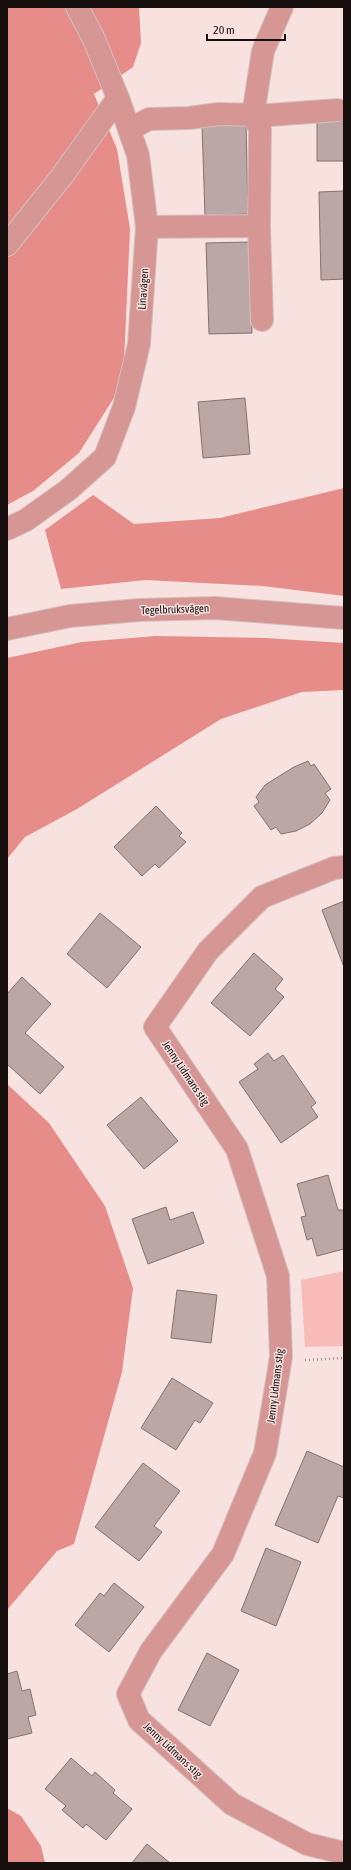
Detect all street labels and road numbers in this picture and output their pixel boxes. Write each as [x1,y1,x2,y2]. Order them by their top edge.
street label: Linavägen [136,268,150,310]
street label: Tegelbruksvägen [141,602,209,616]
street label: Jenny Lidmans stig [160,1038,212,1108]
street label: Jenny Lidmans stig [264,1348,286,1424]
street label: Jenny Lidmans stig [141,1720,205,1780]

